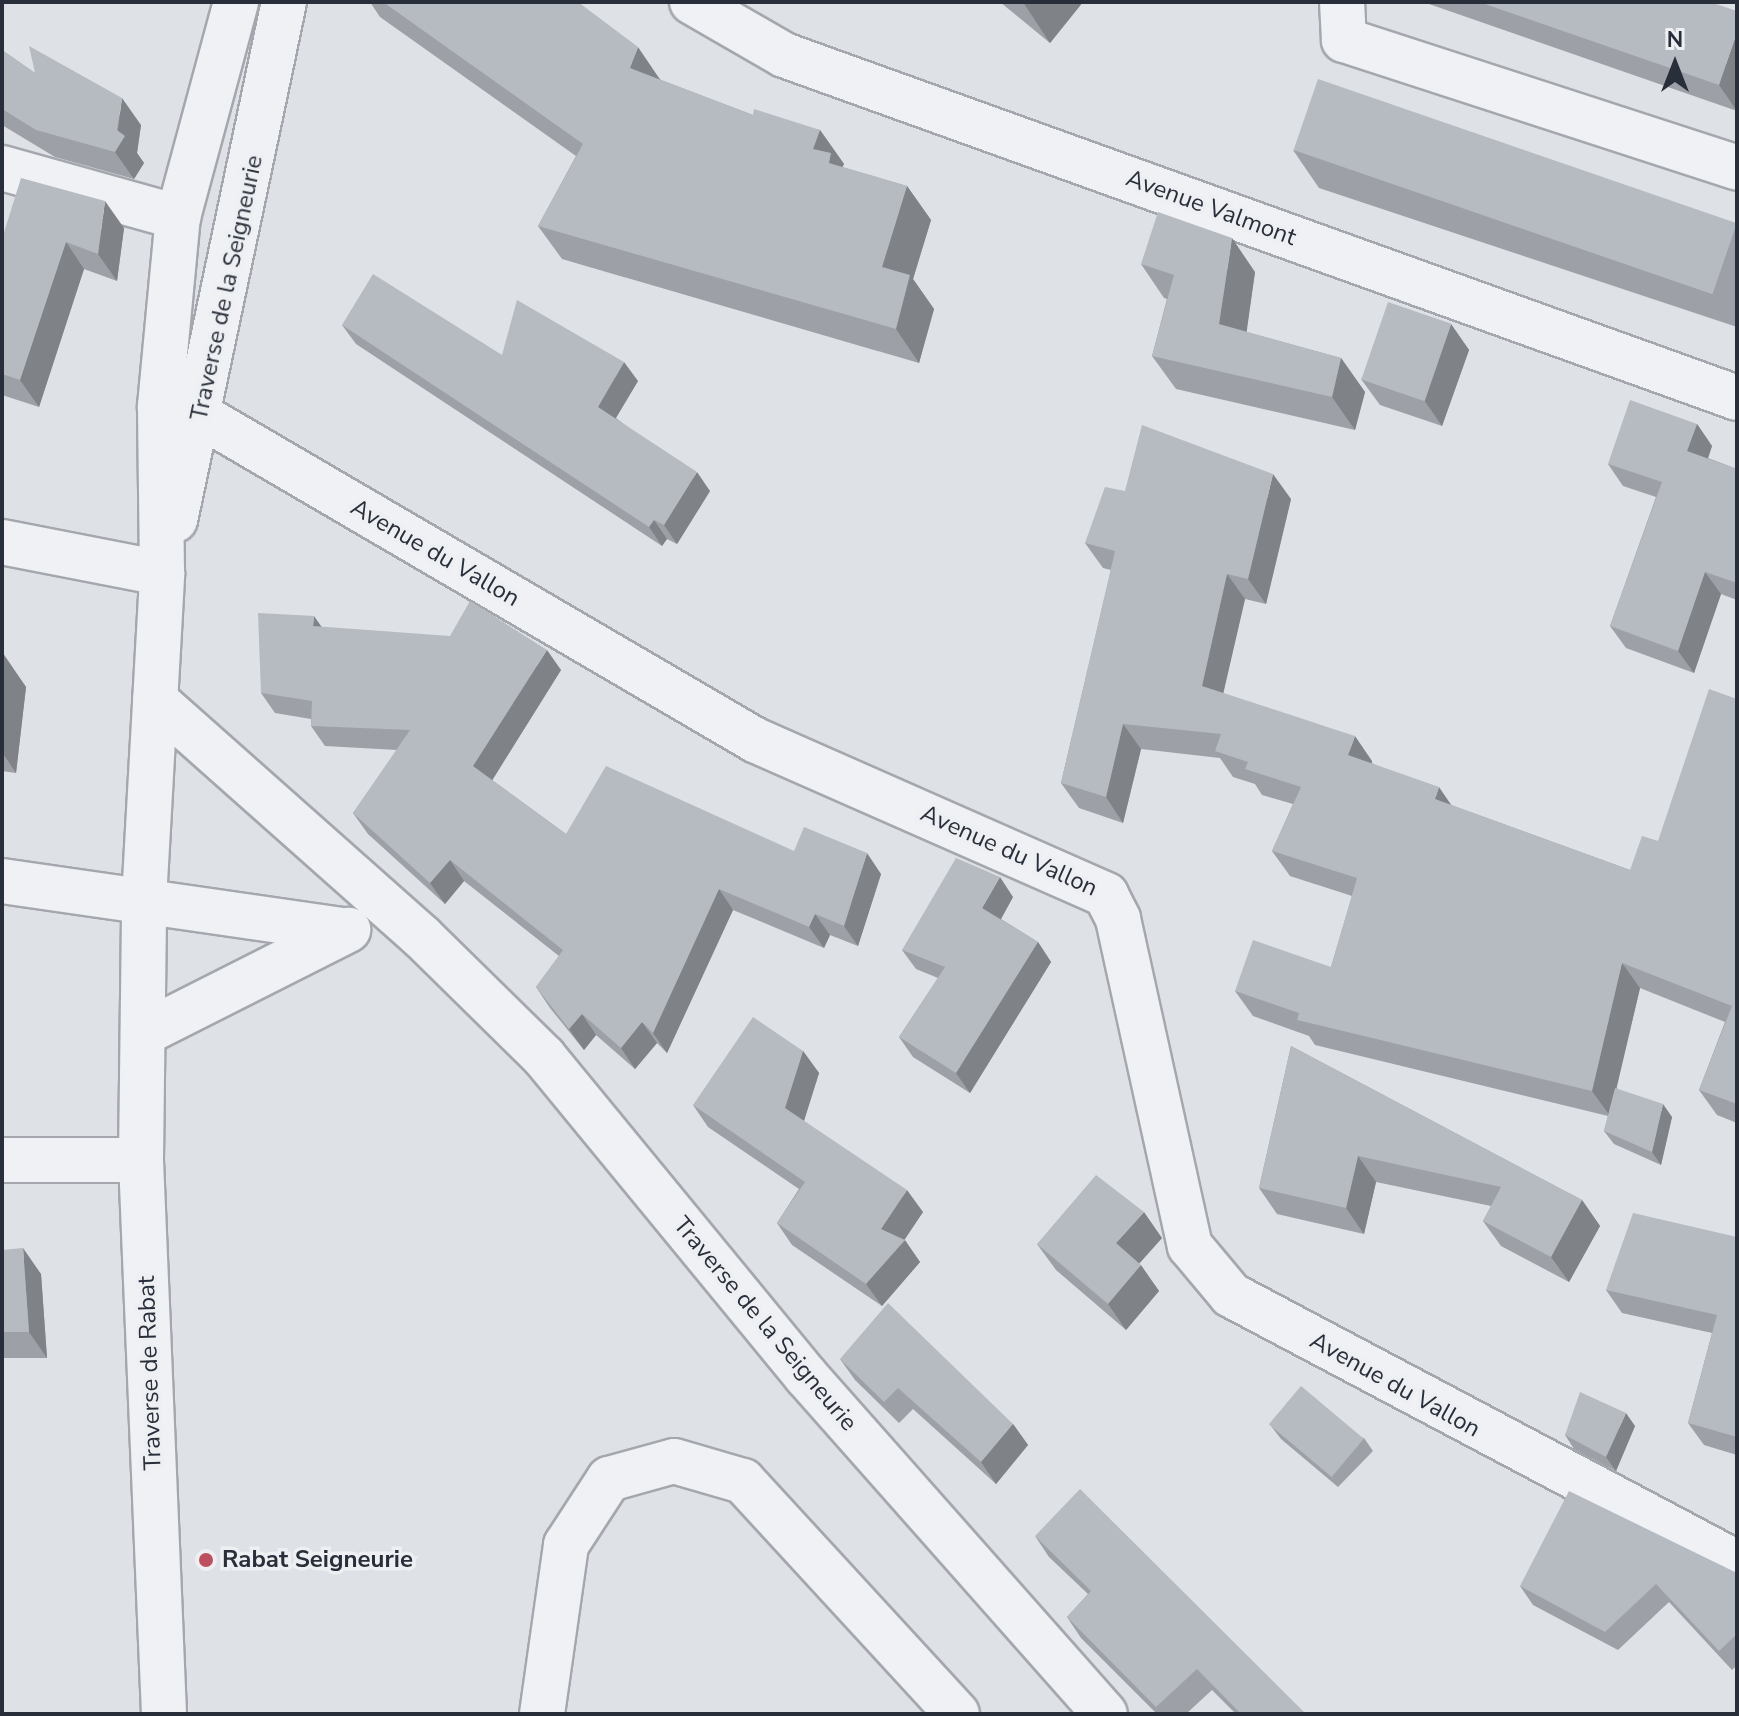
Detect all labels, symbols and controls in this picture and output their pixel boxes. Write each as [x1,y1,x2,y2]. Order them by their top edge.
north arrow [1635,24,1715,104]
text: N [1667,25,1683,55]
street label: Traverse de la Seigneurie [185,153,269,423]
street label: Avenue Valmont [1122,164,1300,252]
street label: Avenue du Vallon [345,493,525,613]
street label: Avenue du Vallon [916,799,1102,903]
street label: Traverse de la Seigneurie [667,1211,863,1437]
street label: Traverse de Rabat [132,1275,168,1471]
street label: Avenue du Vallon [1305,1326,1485,1444]
place label: Rabat Seigneurie [222,1546,413,1574]
marker: Rabat Seigneurie [197,1551,215,1569]

